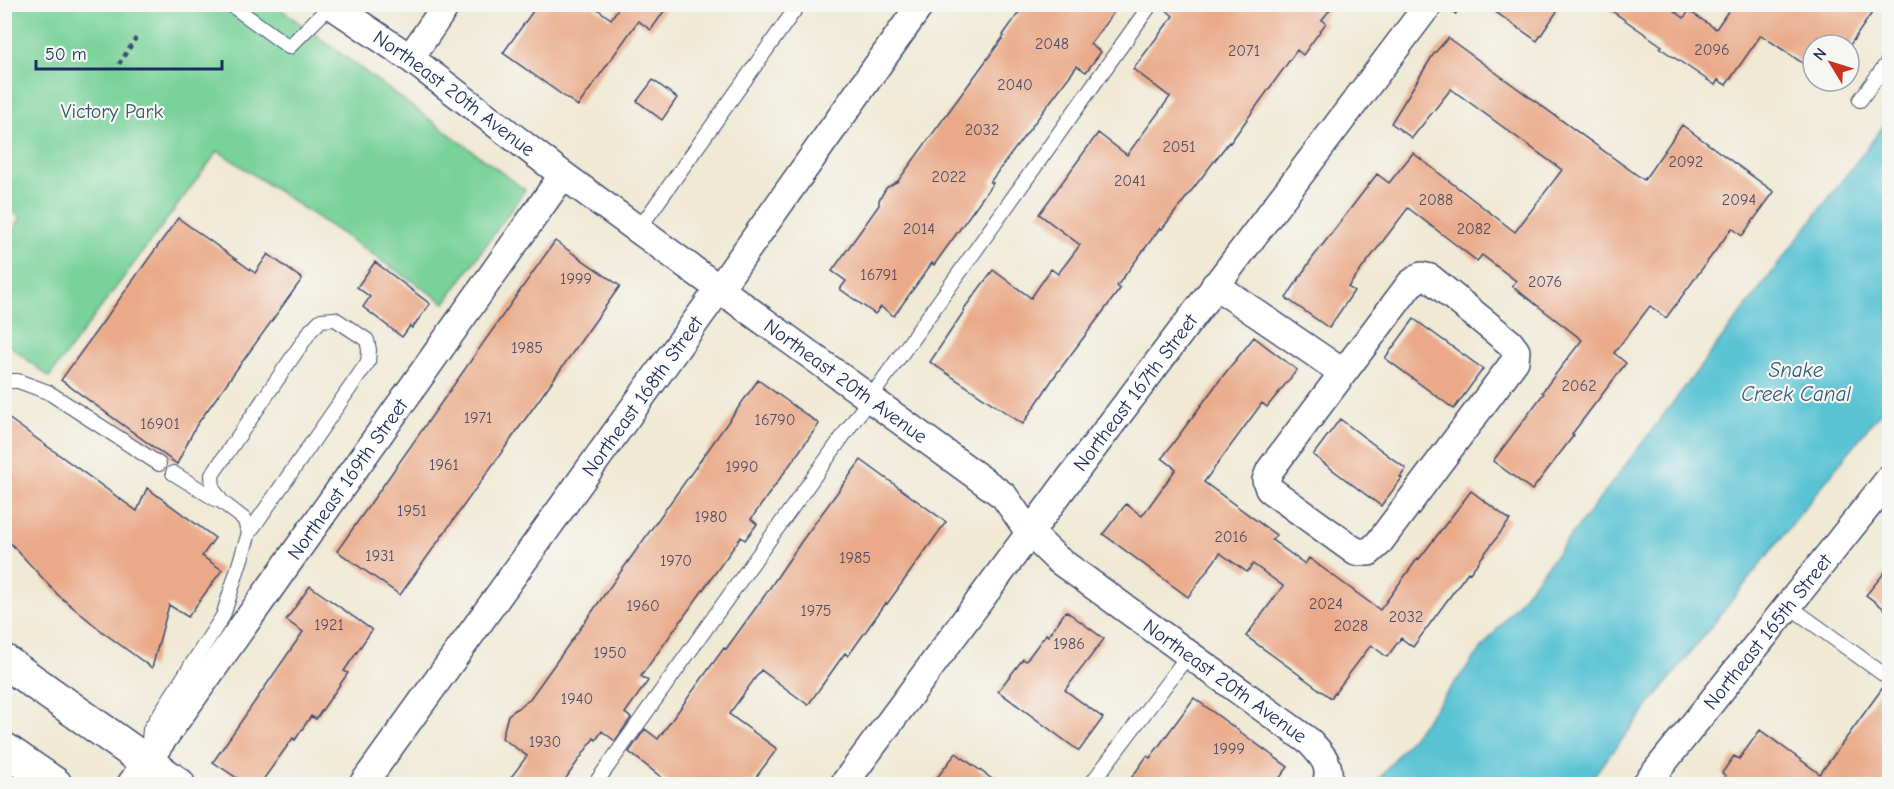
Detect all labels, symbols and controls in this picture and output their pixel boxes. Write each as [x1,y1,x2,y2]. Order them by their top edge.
street label: Northeast 20th Avenue [369,25,540,161]
scale bar [36,33,222,71]
north arrow [1801,33,1861,93]
house number: 2048 [1035,35,1069,53]
house number: 2096 [1694,41,1730,59]
house number: 2071 [1228,42,1260,60]
text: 50 m [45,44,87,65]
text: N [1810,45,1830,64]
house number: 2040 [997,76,1033,94]
park label: Victory Park [61,100,164,123]
house number: 2032 [965,121,999,139]
house number: 2051 [1162,138,1196,156]
house number: 2092 [1669,153,1703,171]
house number: 2022 [932,168,966,186]
house number: 2041 [1114,172,1146,190]
house number: 2088 [1419,191,1453,209]
house number: 2094 [1722,191,1756,209]
house number: 2014 [903,220,935,238]
house number: 2082 [1457,220,1491,238]
house number: 16791 [860,266,898,284]
house number: 1999 [560,270,592,288]
house number: 2076 [1528,273,1562,291]
street label: Northeast 167th Street [1068,308,1203,475]
street label: Northeast 168th Street [577,310,708,480]
street label: Northeast 20th Avenue [760,314,932,448]
house number: 1985 [511,339,543,357]
water label: Snake Creek Canal [1741,358,1851,406]
house number: 2062 [1561,377,1597,395]
street label: Northeast 169th Street [282,393,413,564]
house number: 1971 [464,409,492,427]
house number: 16790 [755,411,795,429]
house number: 16901 [140,415,180,433]
house number: 1961 [429,456,459,474]
house number: 1990 [725,458,759,476]
house number: 1951 [397,502,427,520]
house number: 1980 [695,508,727,526]
house number: 2016 [1214,528,1248,546]
house number: 1931 [365,547,395,565]
street label: Northeast 165th Street [1699,548,1837,714]
house number: 1985 [839,549,871,567]
house number: 1970 [660,552,692,570]
house number: 2024 [1309,595,1343,613]
house number: 1960 [626,597,660,615]
house number: 1975 [800,602,832,620]
house number: 2032 [1389,608,1423,626]
street label: Northeast 20th Avenue [1139,614,1311,747]
house number: 1921 [314,616,344,634]
house number: 2028 [1334,617,1368,635]
house number: 1986 [1053,635,1085,653]
house number: 1950 [593,644,627,662]
house number: 1940 [561,690,593,708]
house number: 1930 [529,733,561,751]
house number: 1999 [1213,740,1245,758]

